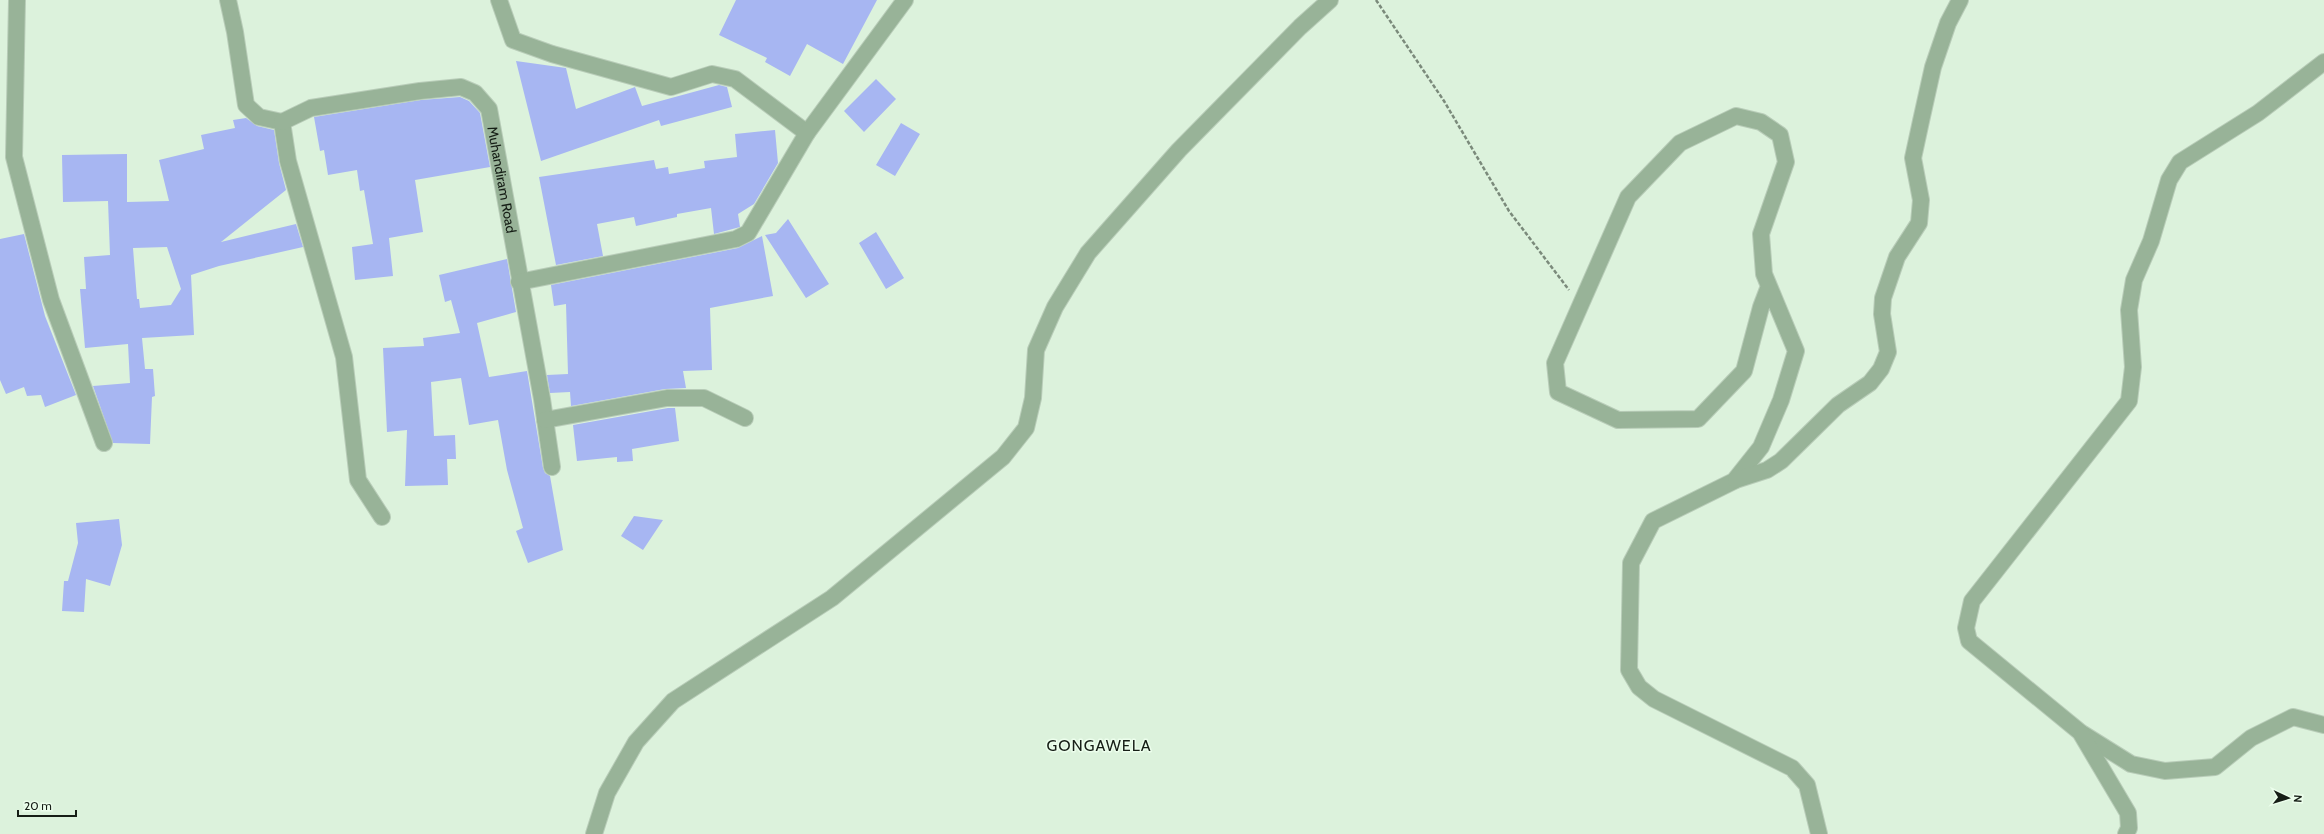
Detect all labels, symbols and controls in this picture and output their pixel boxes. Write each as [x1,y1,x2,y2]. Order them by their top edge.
street label: Muhandiram Road [483,125,521,235]
district label: GONGAWELA [1046,736,1152,755]
north arrow [2268,778,2308,818]
scale bar [18,792,76,818]
text: N [2291,794,2305,803]
text: 20 m [24,798,52,813]

